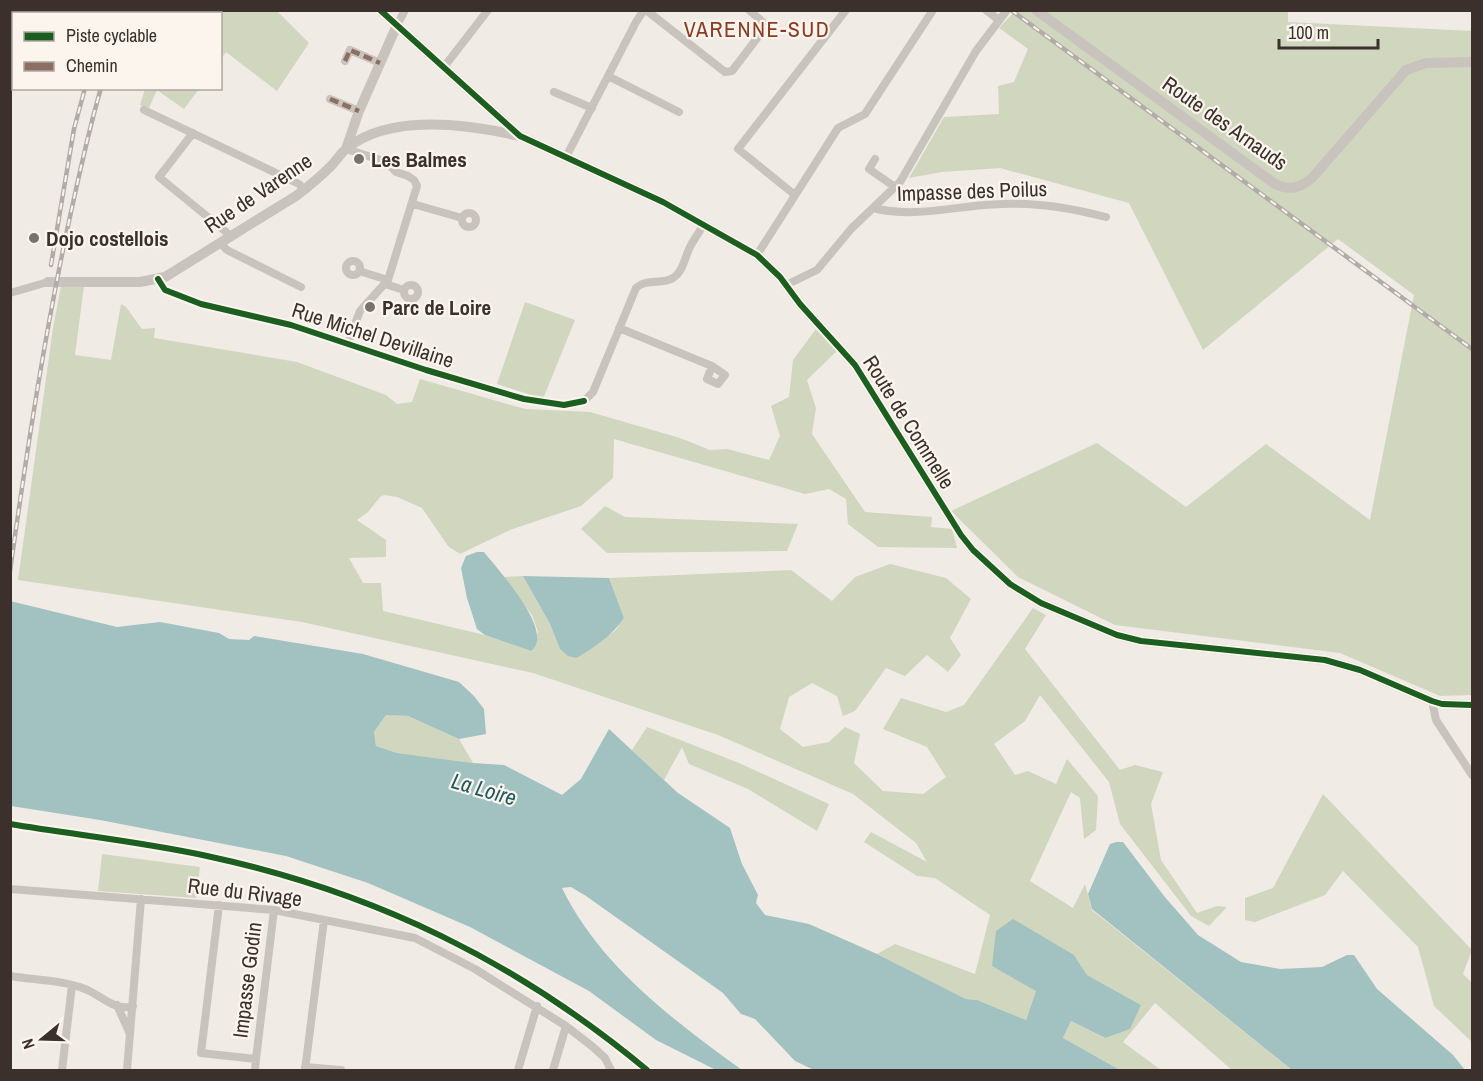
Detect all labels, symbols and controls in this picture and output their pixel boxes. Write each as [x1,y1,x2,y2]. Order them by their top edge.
legend [12,12,222,90]
scale bar [1279,12,1378,50]
district label: VARENNE-SUD [684,14,830,44]
text: 100 m [1288,20,1329,45]
text: Piste cyclable [66,23,157,48]
text: Chemin [66,53,118,78]
street label: Route des Arnauds [1157,69,1293,177]
place label: Les Balmes [371,145,467,174]
street label: Rue de Varenne [198,146,318,240]
marker: Les Balmes [352,152,366,166]
street label: Impasse des Poilus [896,174,1048,208]
place label: Dojo costellois [46,224,169,253]
marker: Dojo costellois [27,231,41,245]
place label: Parc de Loire [382,293,491,322]
street label: Rue Michel Devillaine [288,295,458,375]
marker: Parc de Loire [363,300,377,314]
street label: Route de Commelle [856,350,962,494]
water label: La Loire [448,765,520,813]
street label: Rue du Rivage [186,871,304,913]
street label: Impasse Godin [225,920,269,1040]
north arrow [12,1009,72,1069]
text: N [16,1036,40,1052]

